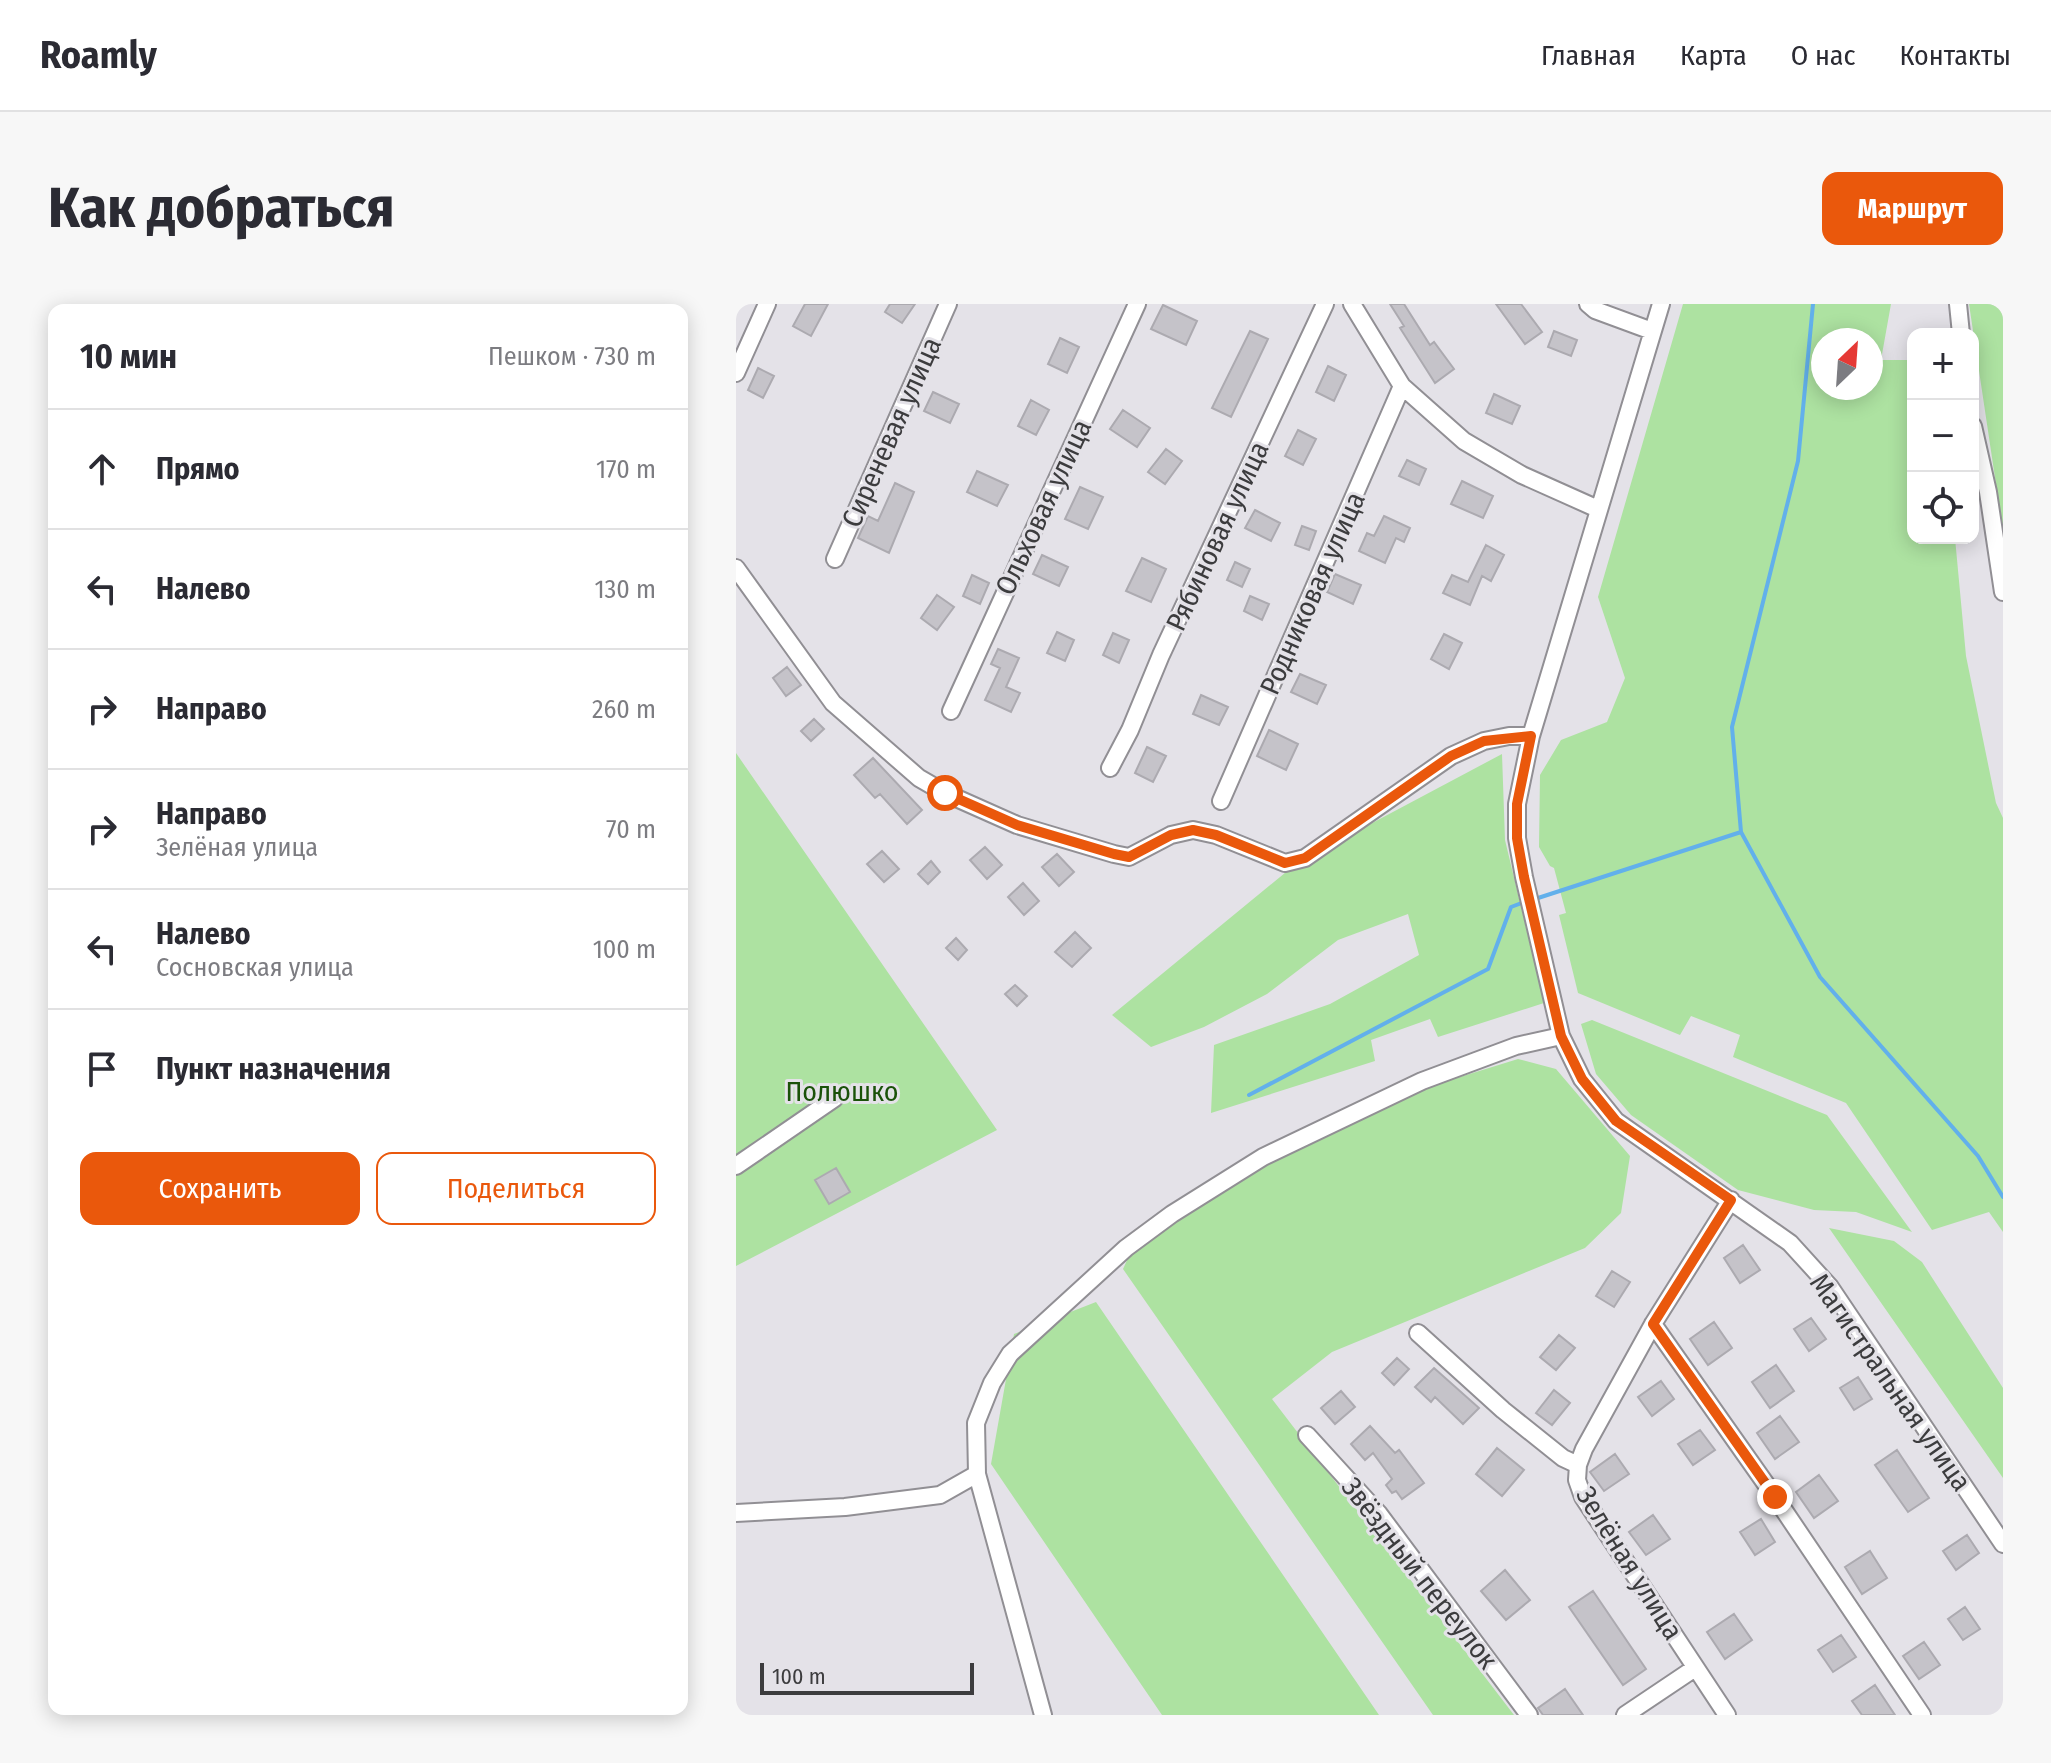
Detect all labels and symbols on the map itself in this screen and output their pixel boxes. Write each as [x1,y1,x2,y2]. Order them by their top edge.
north arrow [1811,328,1883,400]
street label: Сиреневая улица [835,332,948,532]
street label: Ольховая улица [988,414,1098,600]
street label: Рябиновая улица [1159,436,1276,636]
street label: Родниковая улица [1253,487,1372,700]
route start [927,775,963,811]
park label: Полюшко [785,1075,899,1108]
street label: Магистральная улица [1803,1267,1978,1497]
street label: Звёздный переулок [1335,1471,1505,1676]
route end [1757,1479,1793,1515]
street label: Зелёная улица [1569,1481,1690,1646]
scale bar [760,1659,974,1695]

